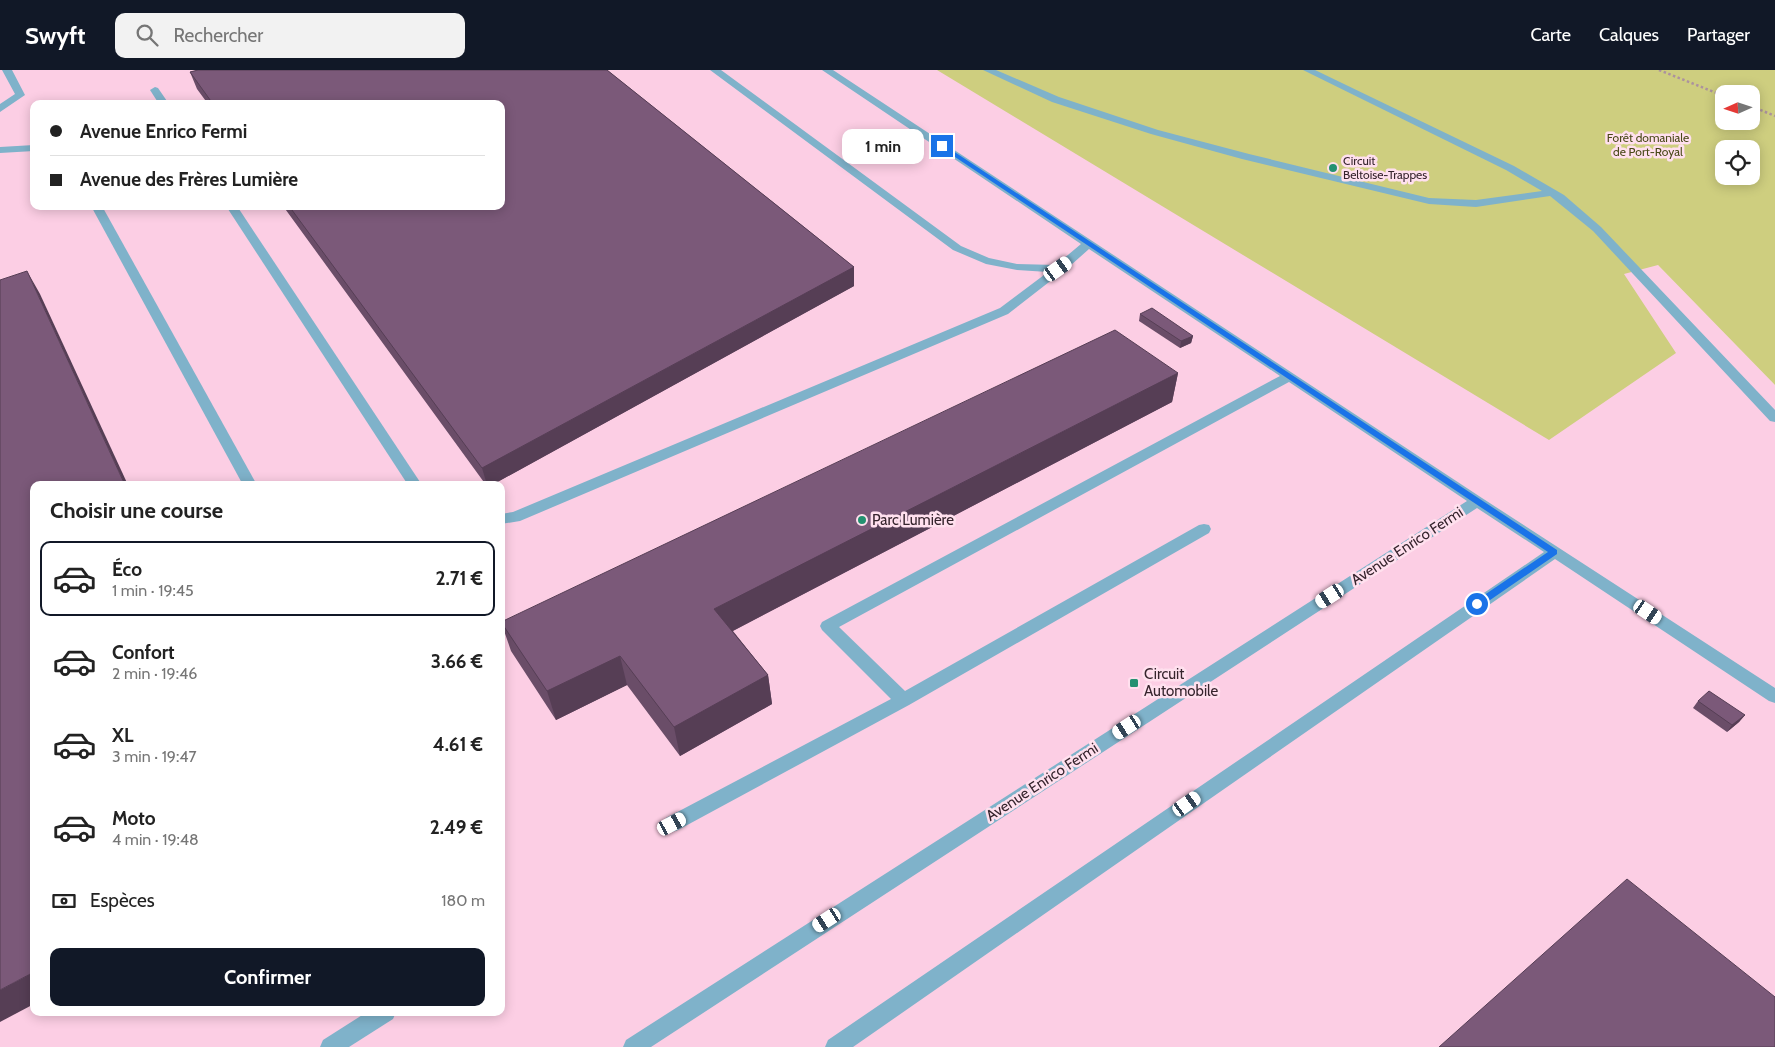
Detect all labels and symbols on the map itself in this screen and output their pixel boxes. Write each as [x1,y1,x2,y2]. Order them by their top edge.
north arrow [1715,85,1760,130]
callout: 1 min [842,128,924,164]
park label: Forêt domaniale de Port-Royal [1607,130,1689,159]
route end [931,135,953,157]
place label: Circuit Beltoise-Trappes [1343,153,1427,182]
marker: Circuit Beltoise-Trappes [1327,162,1339,174]
car [1041,254,1074,284]
street label: Avenue Enrico Fermi [1348,503,1466,589]
place label: Parc Lumière [872,511,954,529]
marker: Parc Lumière [856,514,868,526]
car [1313,582,1346,610]
route start [1466,593,1488,615]
car [1631,597,1664,627]
place label: Circuit Automobile [1144,665,1219,700]
marker: Circuit Automobile [1128,677,1140,689]
car [1110,713,1143,741]
street label: Avenue Enrico Fermi [983,739,1101,825]
car [1170,789,1203,819]
car [655,810,688,838]
car [810,906,843,934]

